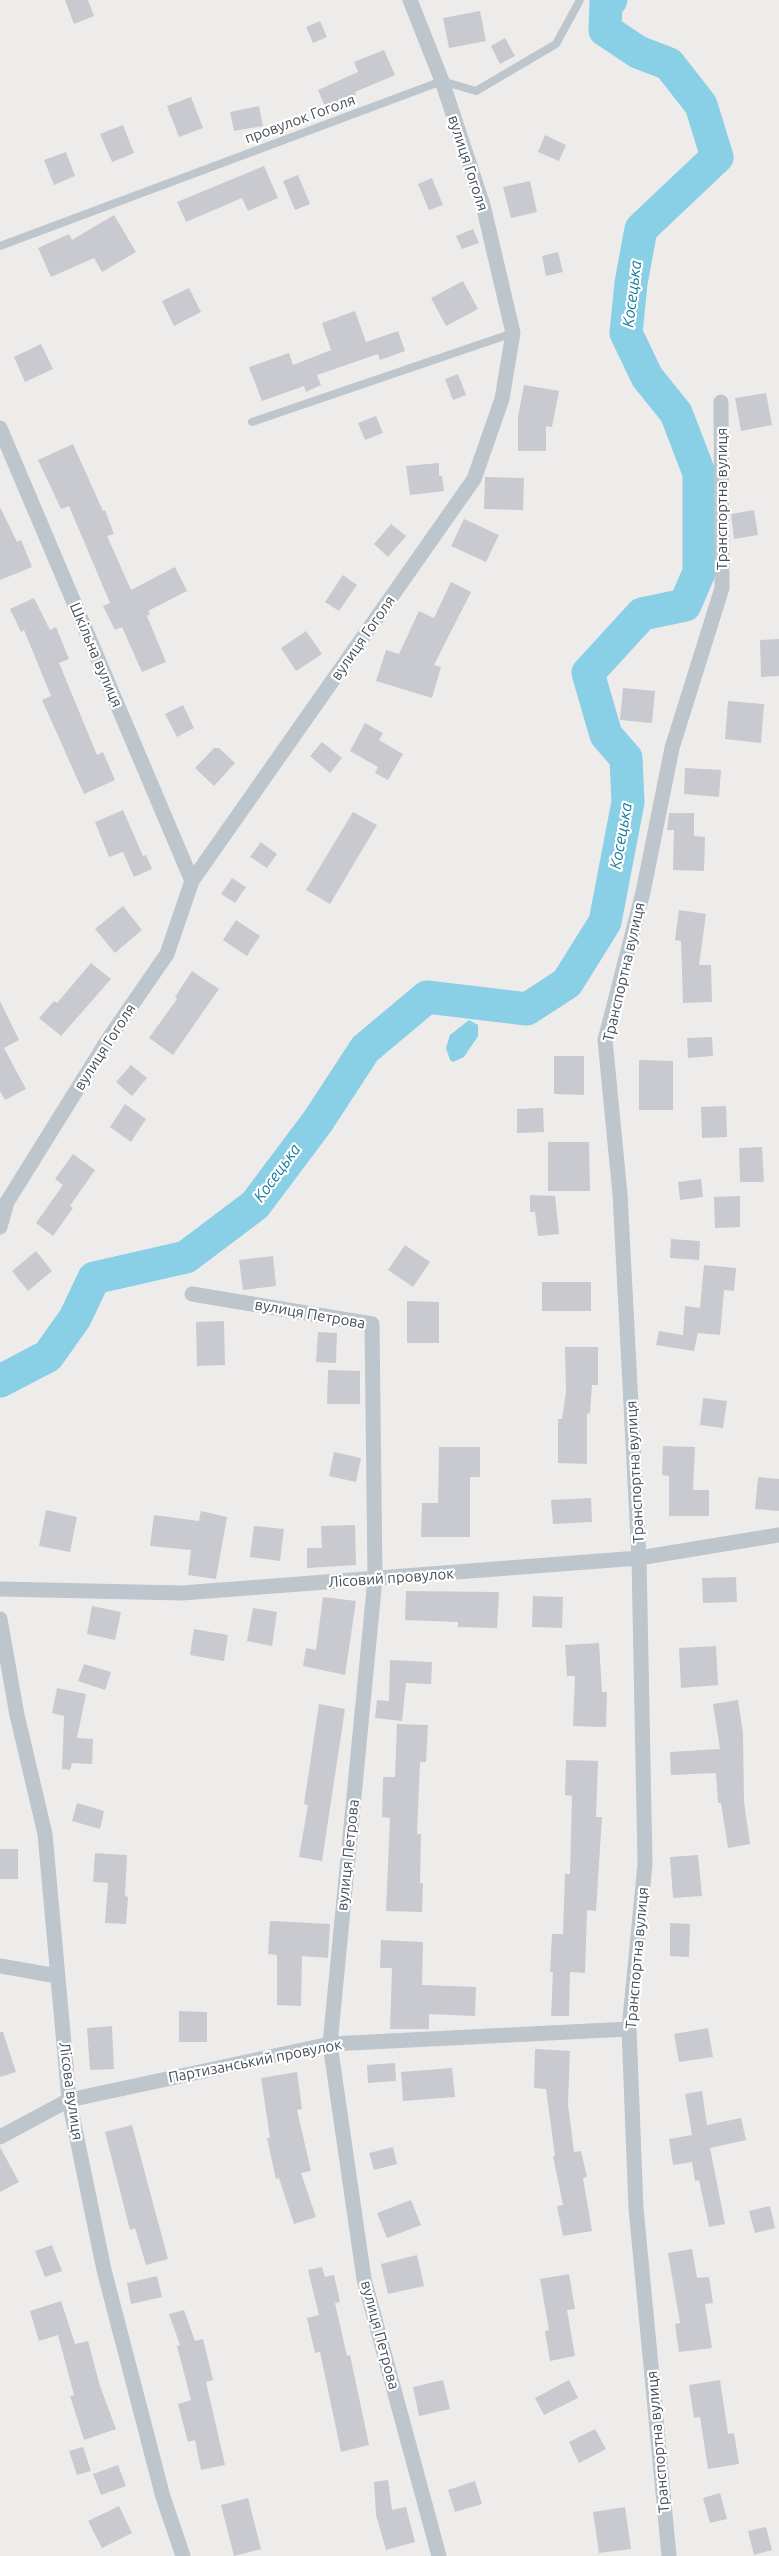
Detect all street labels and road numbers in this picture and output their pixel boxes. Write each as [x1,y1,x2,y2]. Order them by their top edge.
street label: провулок Гоголя [242,91,358,147]
street label: вулиця Гоголя [444,113,492,213]
street label: Транспортна вулиця [713,428,731,570]
street label: вулиця Гоголя [327,592,399,684]
street label: Шкільна вулиця [66,600,126,710]
street label: Транспортна вулиця [599,901,649,1043]
street label: вулиця Гоголя [70,1000,140,1094]
street label: вулиця Петрова [253,1295,367,1333]
street label: Транспортна вулиця [622,1400,648,1544]
street label: Лісовий провулок [328,1565,454,1591]
street label: вулиця Петрова [333,1798,363,1912]
street label: Транспортна вулиця [622,1886,652,2030]
street label: Партизанський провулок [167,2035,343,2087]
street label: Лісова вулиця [55,2041,87,2141]
street label: вулиця Петрова [357,2279,403,2391]
street label: Транспортна вулиця [643,2370,673,2514]

